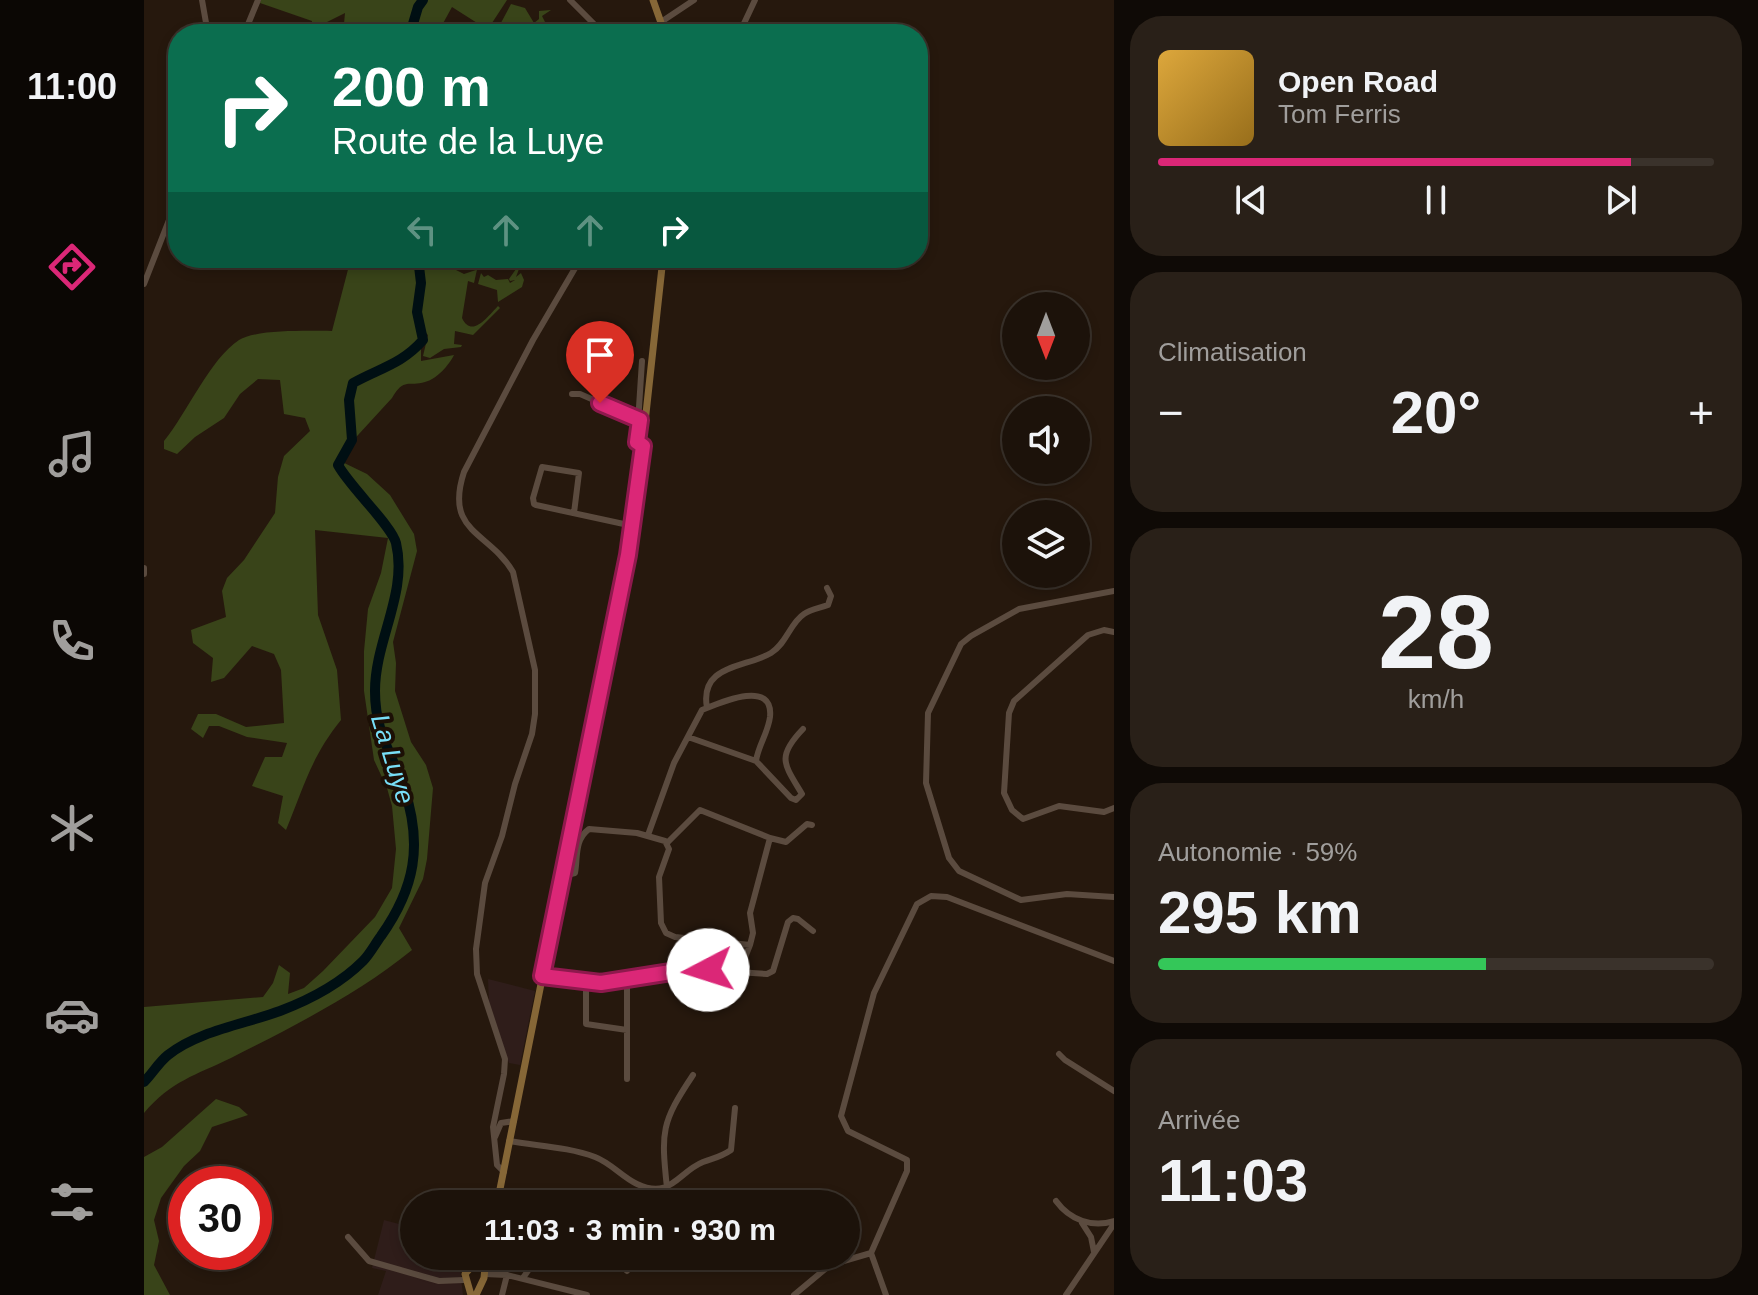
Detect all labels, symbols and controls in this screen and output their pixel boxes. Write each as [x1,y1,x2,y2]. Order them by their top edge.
text: 200 m [332,55,491,118]
icon: right [200,56,304,160]
text: Open Road [1278,65,1438,98]
text: 11:00 [27,66,117,107]
text: Tom Ferris [1278,99,1401,129]
text: Route de la Luye [332,121,604,162]
icon: previous [1229,178,1273,222]
icon: pause [1414,178,1458,222]
icon: next [1599,178,1643,222]
icon: left [400,208,444,252]
icon: ahead [484,208,528,252]
icon: ahead [568,208,612,252]
icon: right [652,208,696,252]
icon: directions [44,239,100,295]
north arrow [1002,292,1090,380]
map controls [1002,292,1090,588]
pin [566,321,634,403]
icon: arrive [578,333,622,377]
text: Climatisation [1158,337,1307,367]
text: 20° [1391,379,1481,446]
text: − [1158,388,1184,437]
text: + [1688,388,1714,437]
button: sound [1002,396,1090,484]
icon: music [44,426,100,482]
button: layers [1002,500,1090,588]
text: 28 [1378,574,1494,690]
icon: phone [44,613,100,669]
text: km/h [1408,684,1464,714]
water label: La Luye [365,710,421,808]
icon: climate [44,800,100,856]
text: Autonomie · 59% [1158,837,1357,867]
text: 295 km [1158,879,1362,946]
position arrow [666,928,750,1012]
icon: car [44,987,100,1043]
text: Arrivée [1158,1105,1240,1135]
text: 11:03 [1158,1147,1308,1214]
speed limit sign: 30 [168,1166,272,1270]
icon: filters [44,1174,100,1230]
text: 11:03 · 3 min · 930 m [484,1213,776,1246]

